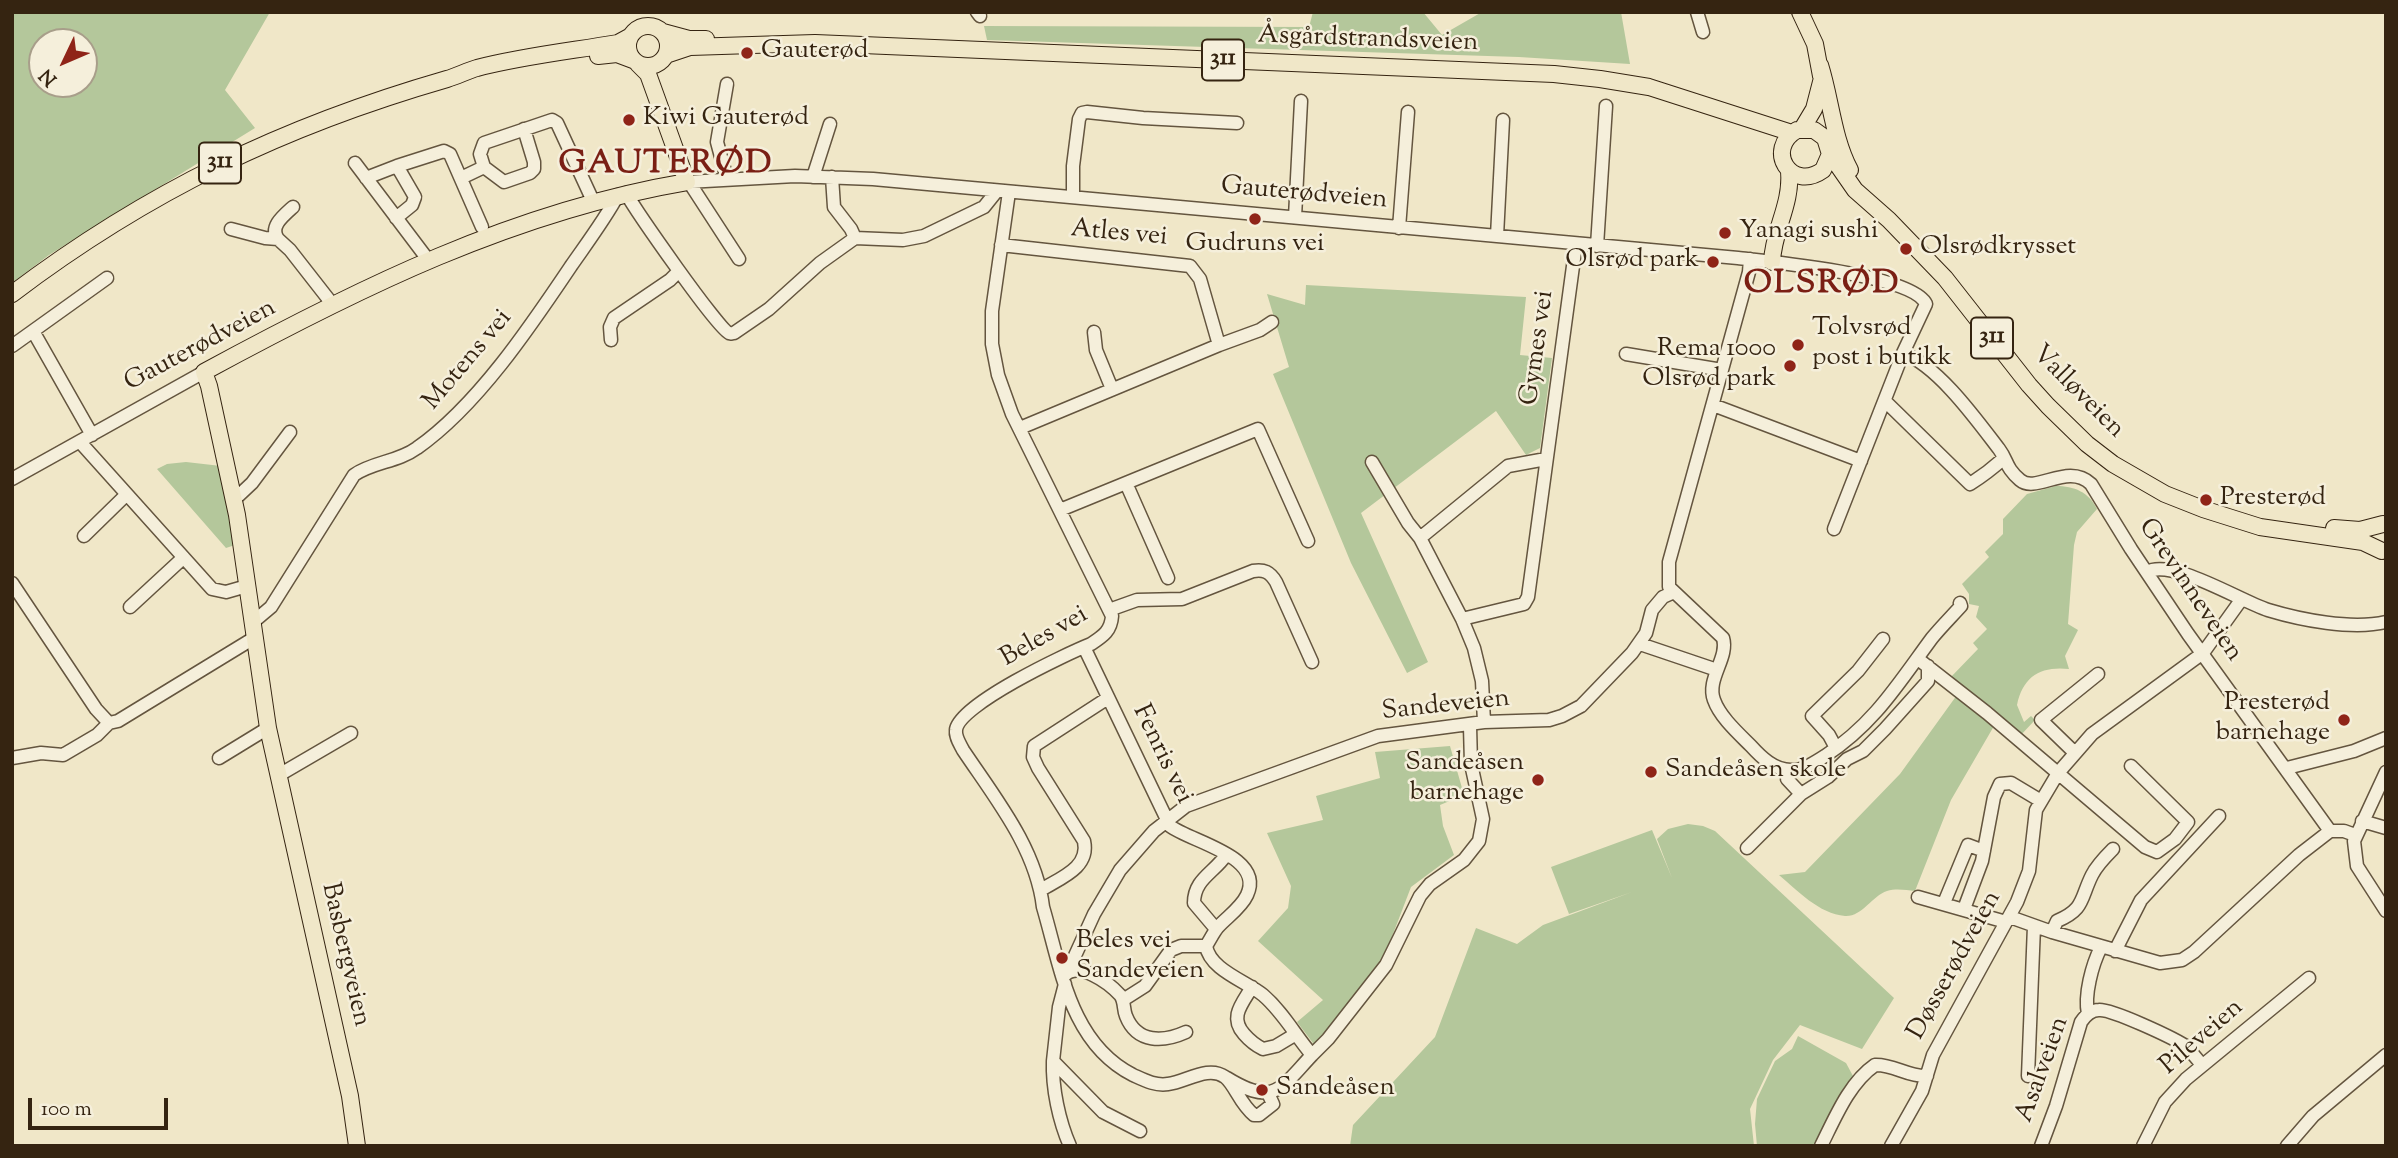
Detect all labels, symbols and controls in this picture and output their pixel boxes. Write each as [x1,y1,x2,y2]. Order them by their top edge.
street label: Åsgårdstrandsveien [1257,22,1479,60]
north arrow [28,28,98,98]
place label: Gauterød [761,37,869,69]
road number: 311 [1202,40,1244,80]
marker: Gauterød [739,45,755,61]
text: N [34,62,64,91]
place label: Kiwi Gauterød [643,104,809,136]
marker: Kiwi Gauterød [621,112,637,128]
road number: 311 [199,142,241,183]
district label: GAUTERØD [560,146,772,186]
street label: Gauterødveien [1219,172,1389,218]
marker: Gudruns vei [1247,211,1263,227]
street label: Atles vei [1069,215,1169,255]
place label: Yanagi sushi [1739,217,1878,249]
marker: Yanagi sushi [1717,225,1733,241]
place label: Gudruns vei [1186,230,1324,262]
place label: Olsrødkrysset [1920,233,2076,265]
marker: Olsrødkrysset [1898,241,1914,257]
place label: Olsrød park [1565,246,1699,278]
marker: Olsrød park [1705,254,1721,270]
district label: OLSRØD [1744,266,1900,306]
street label: Gymes vei [1516,289,1562,407]
street label: Gauterødveien [120,294,282,400]
street label: Motens vei [418,304,520,418]
place label: Tolvsrød post i butikk [1812,314,1952,376]
road number: 311 [1971,318,2013,358]
place label: Rema 1000 Olsrød park [1642,335,1776,396]
marker: Tolvsrød post i butikk [1790,337,1806,353]
street label: Valløveien [2024,340,2130,446]
marker: Rema 1000 Olsrød park [1782,358,1798,374]
place label: Presterød [2220,484,2326,516]
marker: Presterød [2198,492,2214,508]
street label: Grevinneveien [2130,514,2248,668]
street label: Beles vei [996,601,1094,675]
street label: Sandeveien [1381,685,1511,729]
place label: Presterød barnehage [2216,689,2330,750]
street label: Fenris vei [1124,700,1198,810]
marker: Presterød barnehage [2336,712,2352,728]
place label: Sandeåsen barnehage [1405,749,1524,810]
place label: Sandeåsen skole [1665,756,1846,788]
marker: Sandeåsen skole [1643,764,1659,780]
marker: Sandeåsen barnehage [1530,772,1546,788]
street label: Basbergveien [312,880,376,1030]
street label: Døsserødveien [1902,886,2010,1046]
place label: Beles vei Sandeveien [1076,927,1204,988]
marker: Beles vei Sandeveien [1054,950,1070,966]
street label: Pileveien [2155,993,2251,1083]
street label: Asalveien [2011,1013,2077,1127]
place label: Sandeåsen [1276,1074,1395,1106]
marker: Sandeåsen [1254,1082,1270,1098]
scale bar [32,1084,172,1128]
text: 100 m [41,1095,92,1125]

